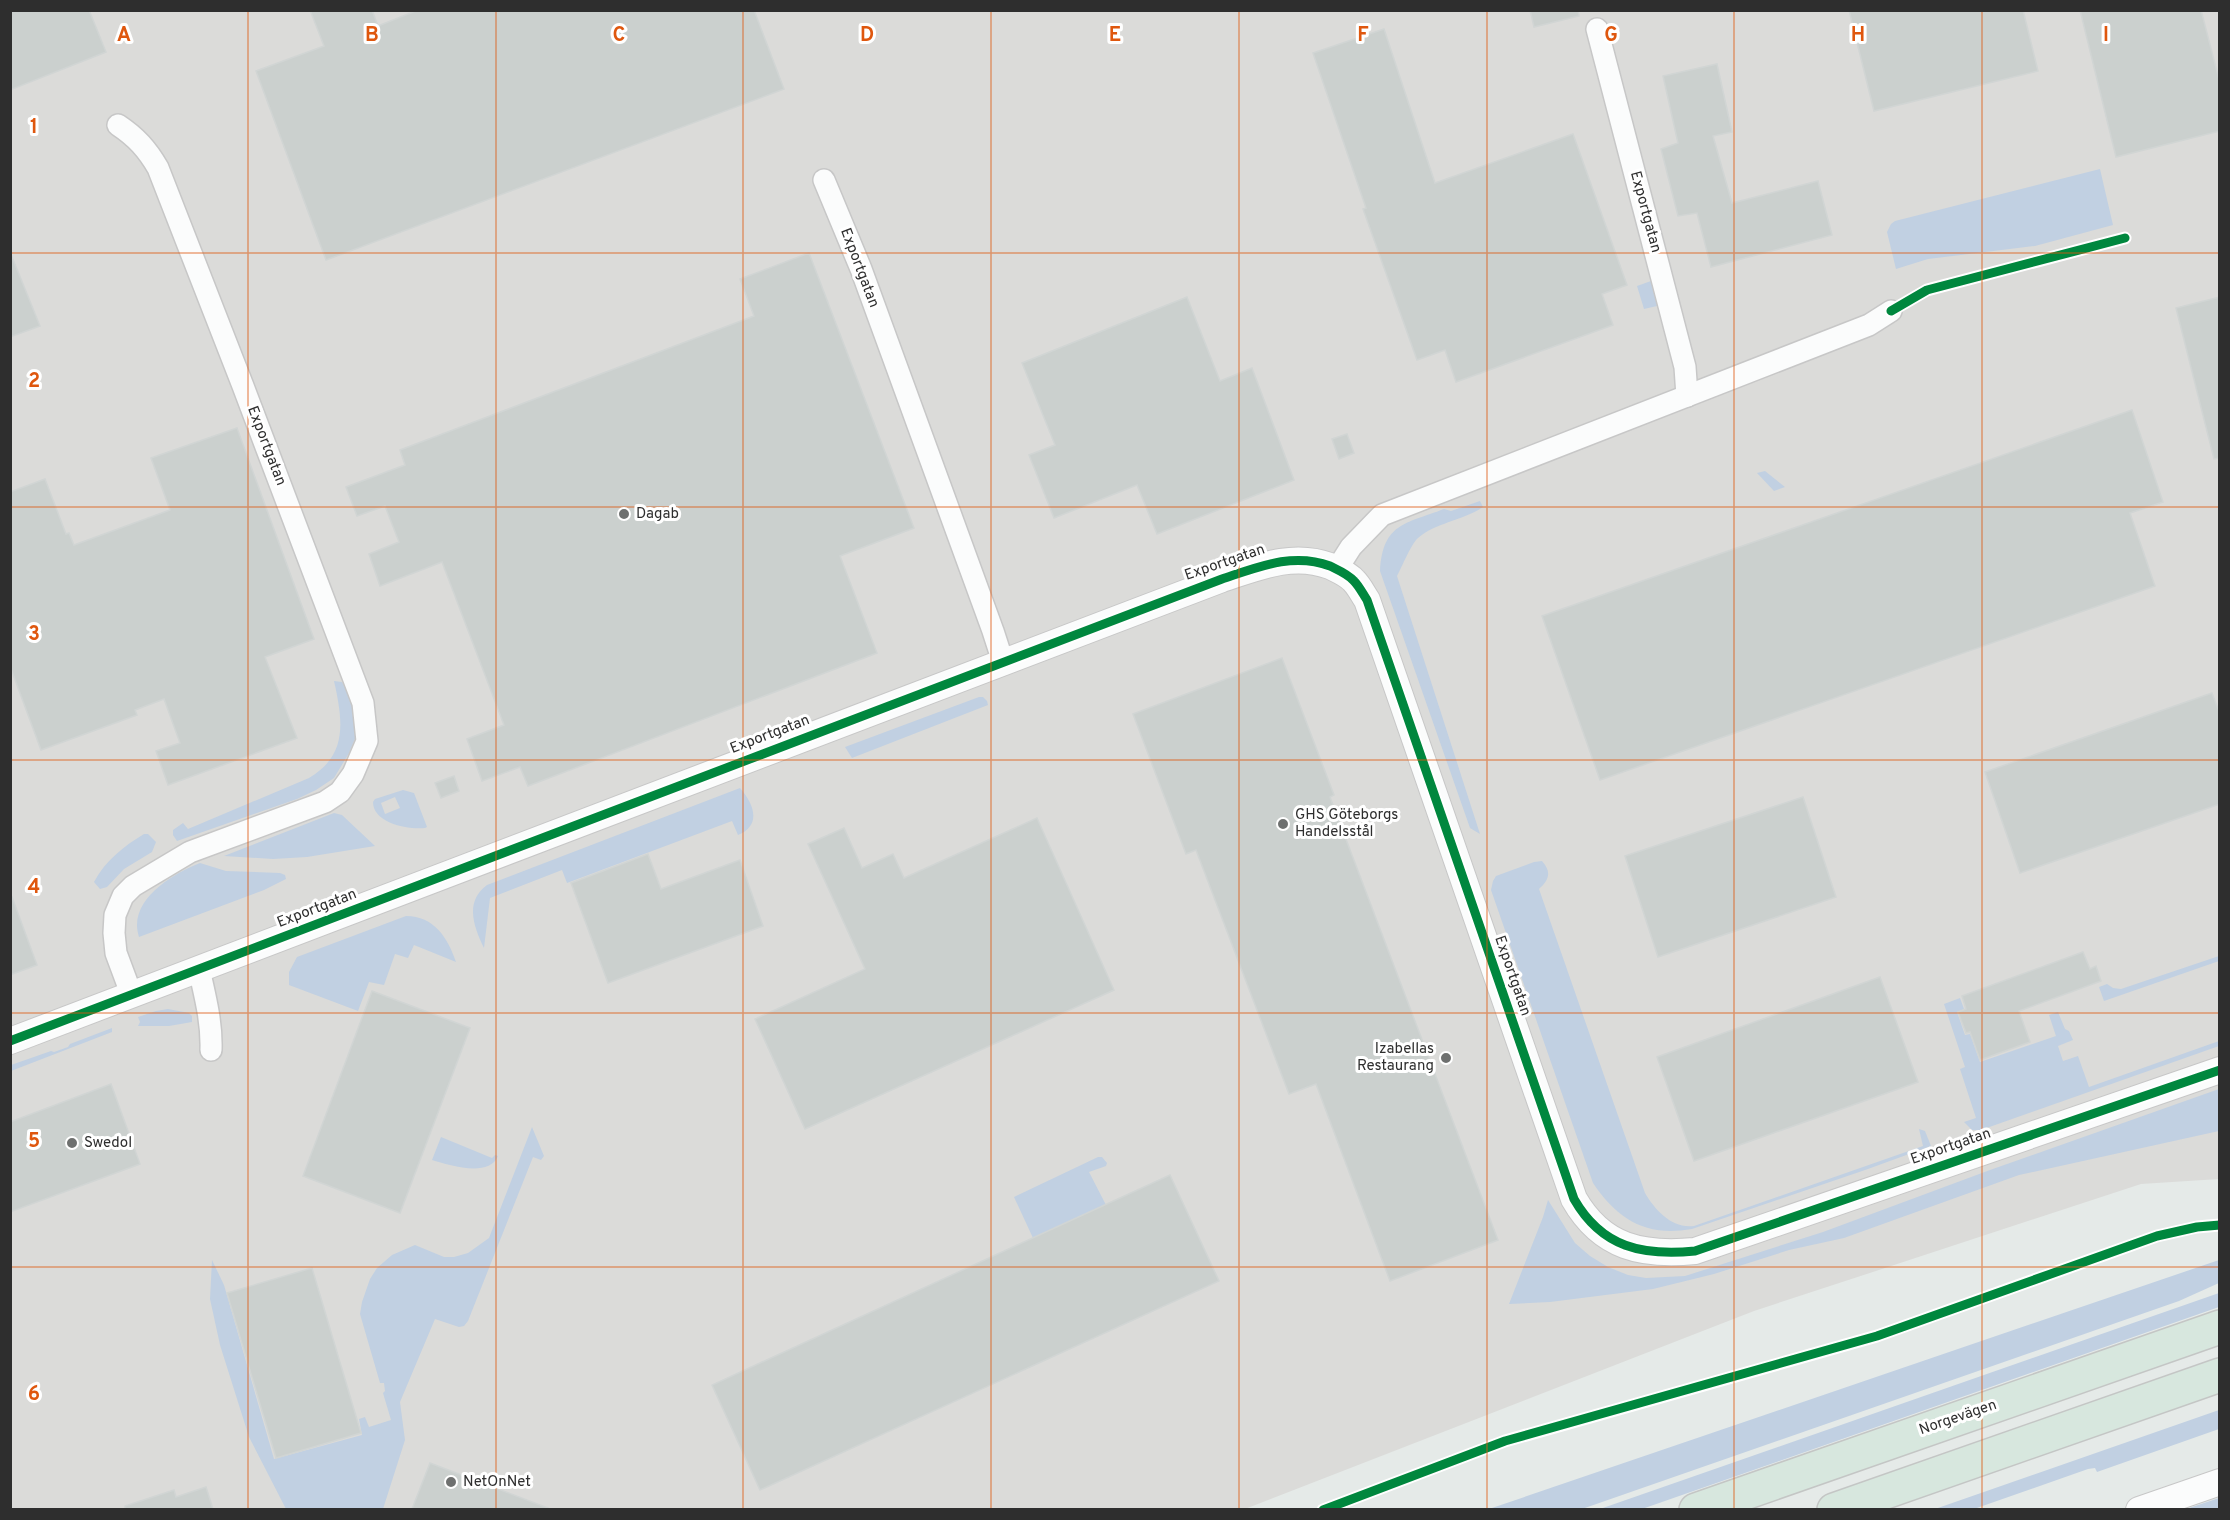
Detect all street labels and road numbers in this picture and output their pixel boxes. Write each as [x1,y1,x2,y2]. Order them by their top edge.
street label: Exportgatan [1625,169,1665,255]
street label: Exportgatan [835,226,883,310]
street label: Exportgatan [242,404,290,488]
street label: Exportgatan [1182,540,1268,586]
street label: Exportgatan [728,711,812,759]
street label: Exportgatan [275,885,359,933]
street label: Exportgatan [1489,933,1535,1019]
street label: Exportgatan [1908,1124,1994,1170]
street label: Norgevägen [1917,1396,1999,1440]

